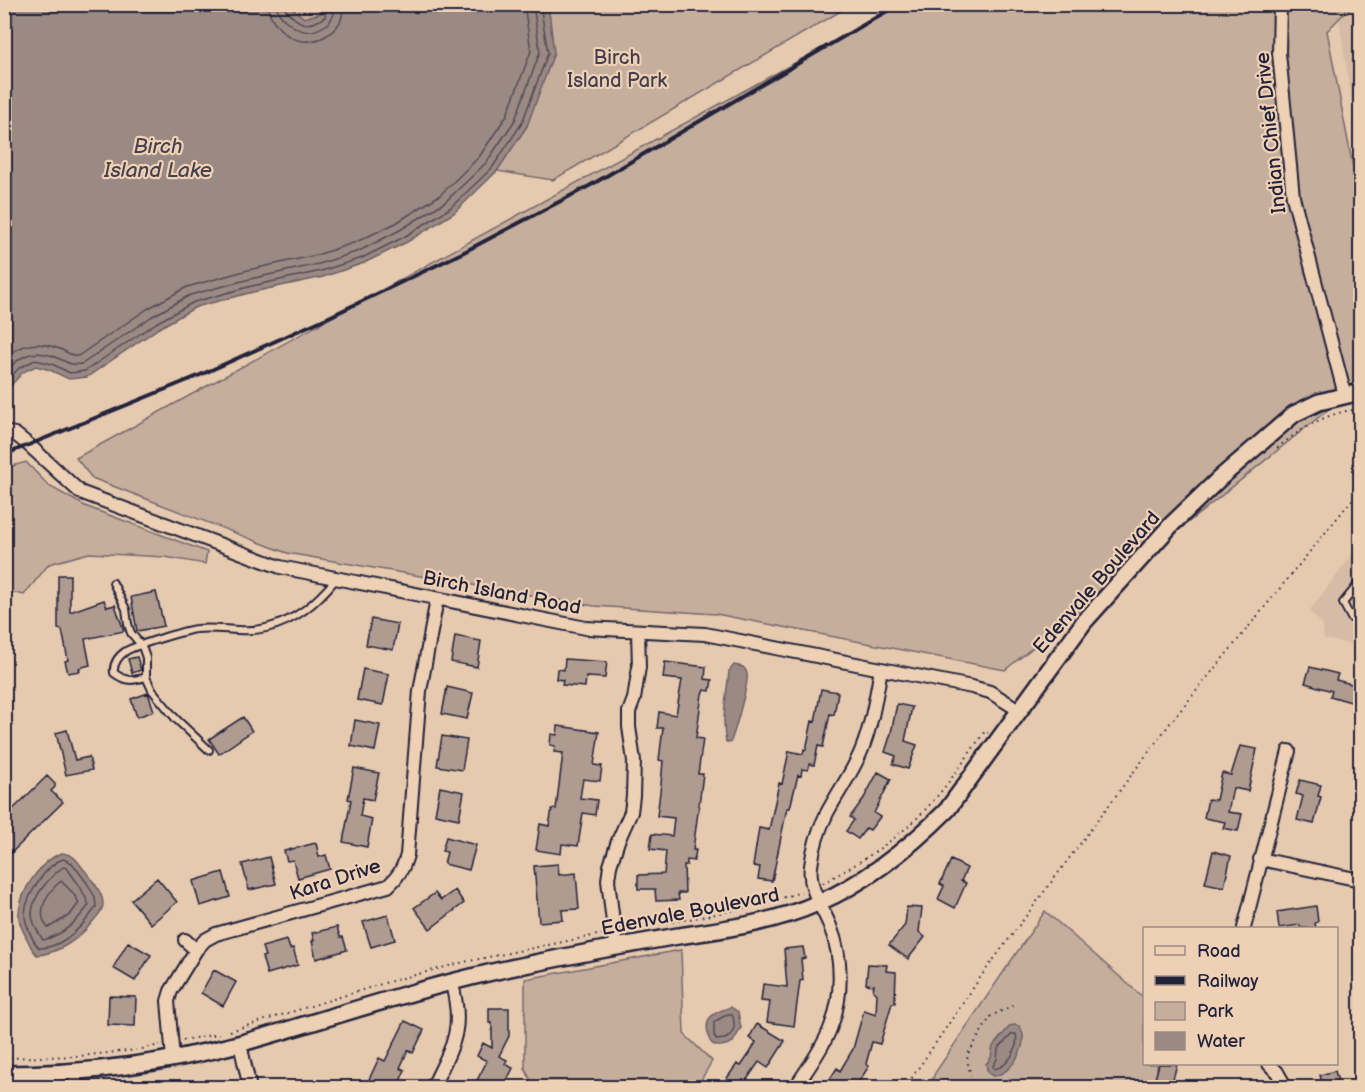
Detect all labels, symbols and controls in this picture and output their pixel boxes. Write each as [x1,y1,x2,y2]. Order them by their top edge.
park label: Birch Island Park [567,46,667,93]
street label: Indian Chief Drive [1251,51,1291,215]
water label: Birch Island Lake [103,134,212,183]
street label: Edenvale Boulevard [1028,506,1165,659]
street label: Birch Island Road [421,566,583,620]
street label: Kara Drive [287,854,384,906]
street label: Edenvale Boulevard [599,883,781,941]
legend [1143,927,1338,1065]
text: Road [1197,941,1241,962]
text: Railway [1197,971,1259,992]
text: Park [1197,1001,1233,1022]
text: Water [1197,1031,1245,1052]

